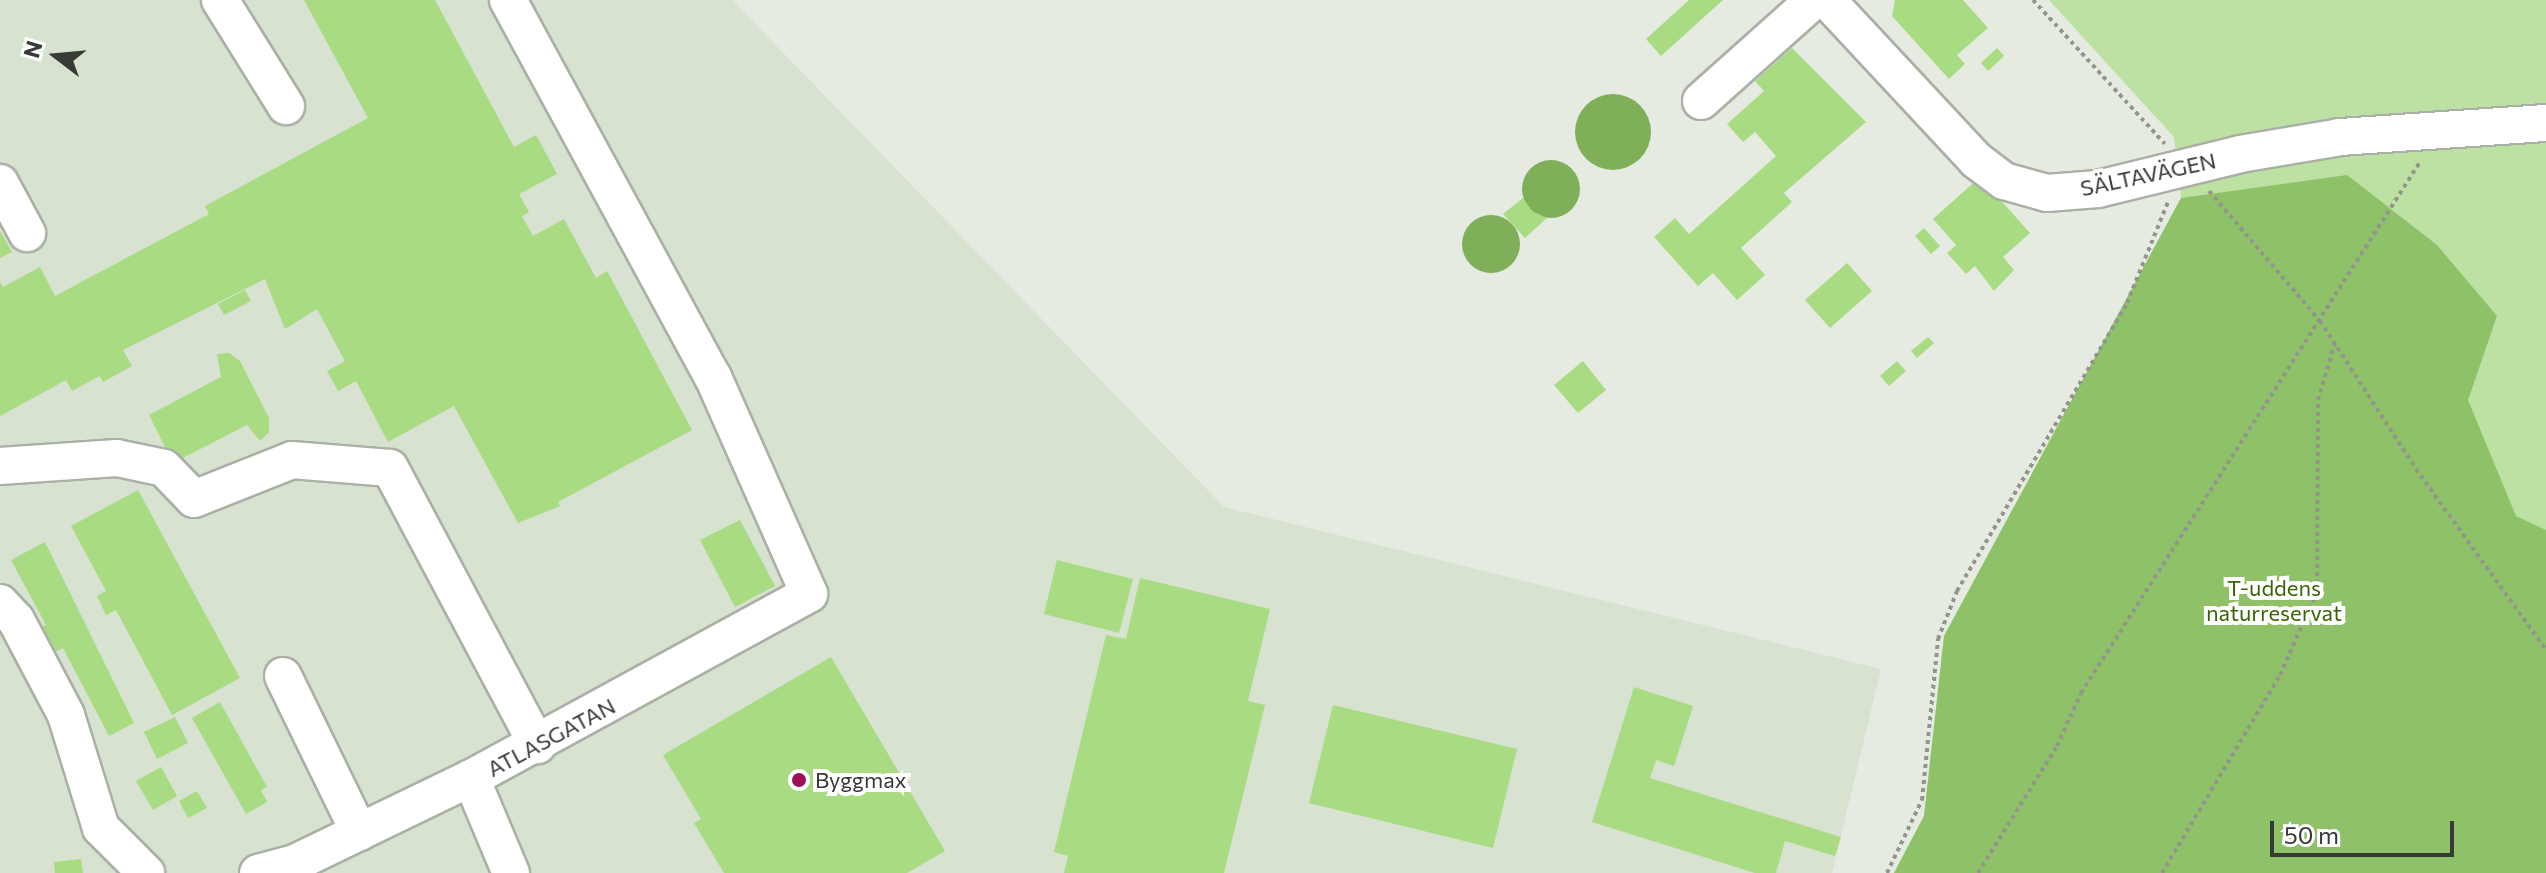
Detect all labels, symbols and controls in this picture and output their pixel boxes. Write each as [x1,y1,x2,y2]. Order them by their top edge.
north arrow [16,16,96,96]
text: N [17,38,48,61]
street label: SÄLTAVÄGEN [2078,147,2218,201]
park label: T-uddens naturreservat [2206,574,2342,626]
street label: ATLASGATAN [482,692,620,782]
place label: Byggmax [815,767,906,793]
marker: Byggmax [790,771,808,789]
scale bar [2274,805,2458,855]
text: 50 m [2284,820,2339,849]

